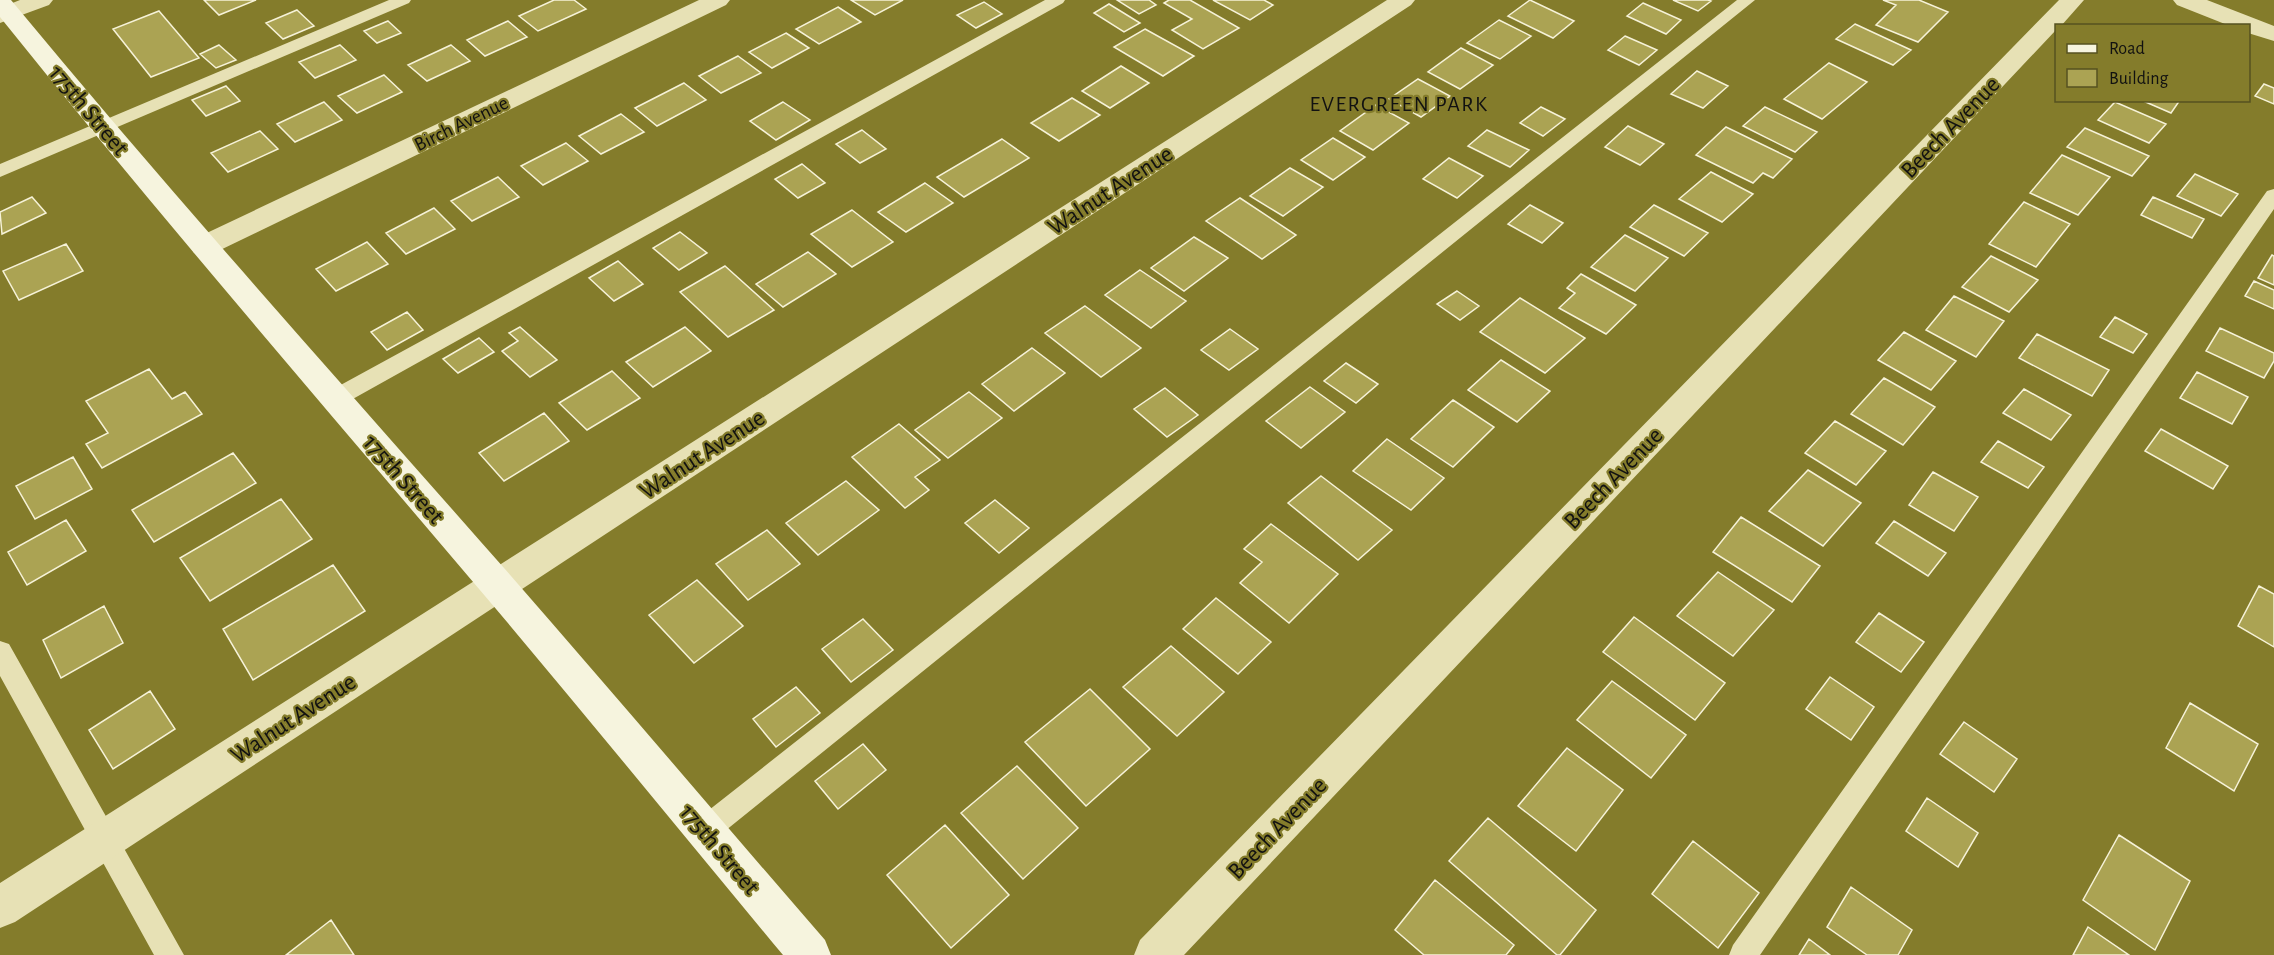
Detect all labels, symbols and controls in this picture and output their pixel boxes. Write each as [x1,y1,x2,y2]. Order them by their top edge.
legend [2055,24,2250,102]
text: Road [2109,40,2145,58]
street label: 175th Street [44,61,133,160]
text: Building [2109,70,2169,88]
street label: Beech Avenue [1897,72,2005,183]
street label: Birch Avenue [411,93,512,155]
district label: EVERGREEN PARK [1309,93,1489,115]
street label: Walnut Avenue [1044,142,1177,240]
street label: Walnut Avenue [636,406,769,504]
street label: Beech Avenue [1560,423,1668,534]
street label: 175th Street [358,431,448,529]
street label: Walnut Avenue [227,670,360,768]
street label: Beech Avenue [1224,773,1332,884]
street label: 175th Street [675,800,764,899]

